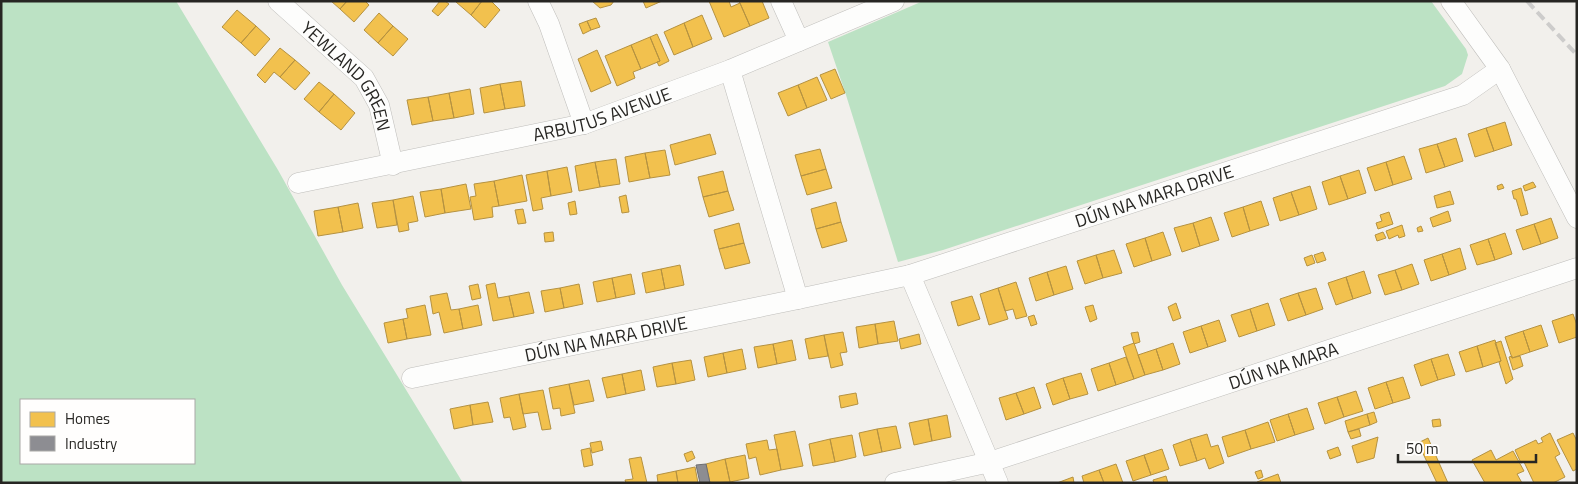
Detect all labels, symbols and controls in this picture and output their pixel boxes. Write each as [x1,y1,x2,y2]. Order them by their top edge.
street label: YEWLAND GREEN [295,15,398,134]
street label: ARBUTUS AVENUE [530,79,675,148]
street label: DÚN NA MARA DRIVE [1071,157,1237,234]
street label: DÚN NA MARA DRIVE [522,308,690,368]
street label: DÚN NA MARA [1225,334,1342,396]
legend [20,399,195,464]
text: Homes [65,407,110,430]
text: Industry [65,432,117,455]
scale bar [1398,432,1536,464]
text: 50 m [1406,437,1439,460]

